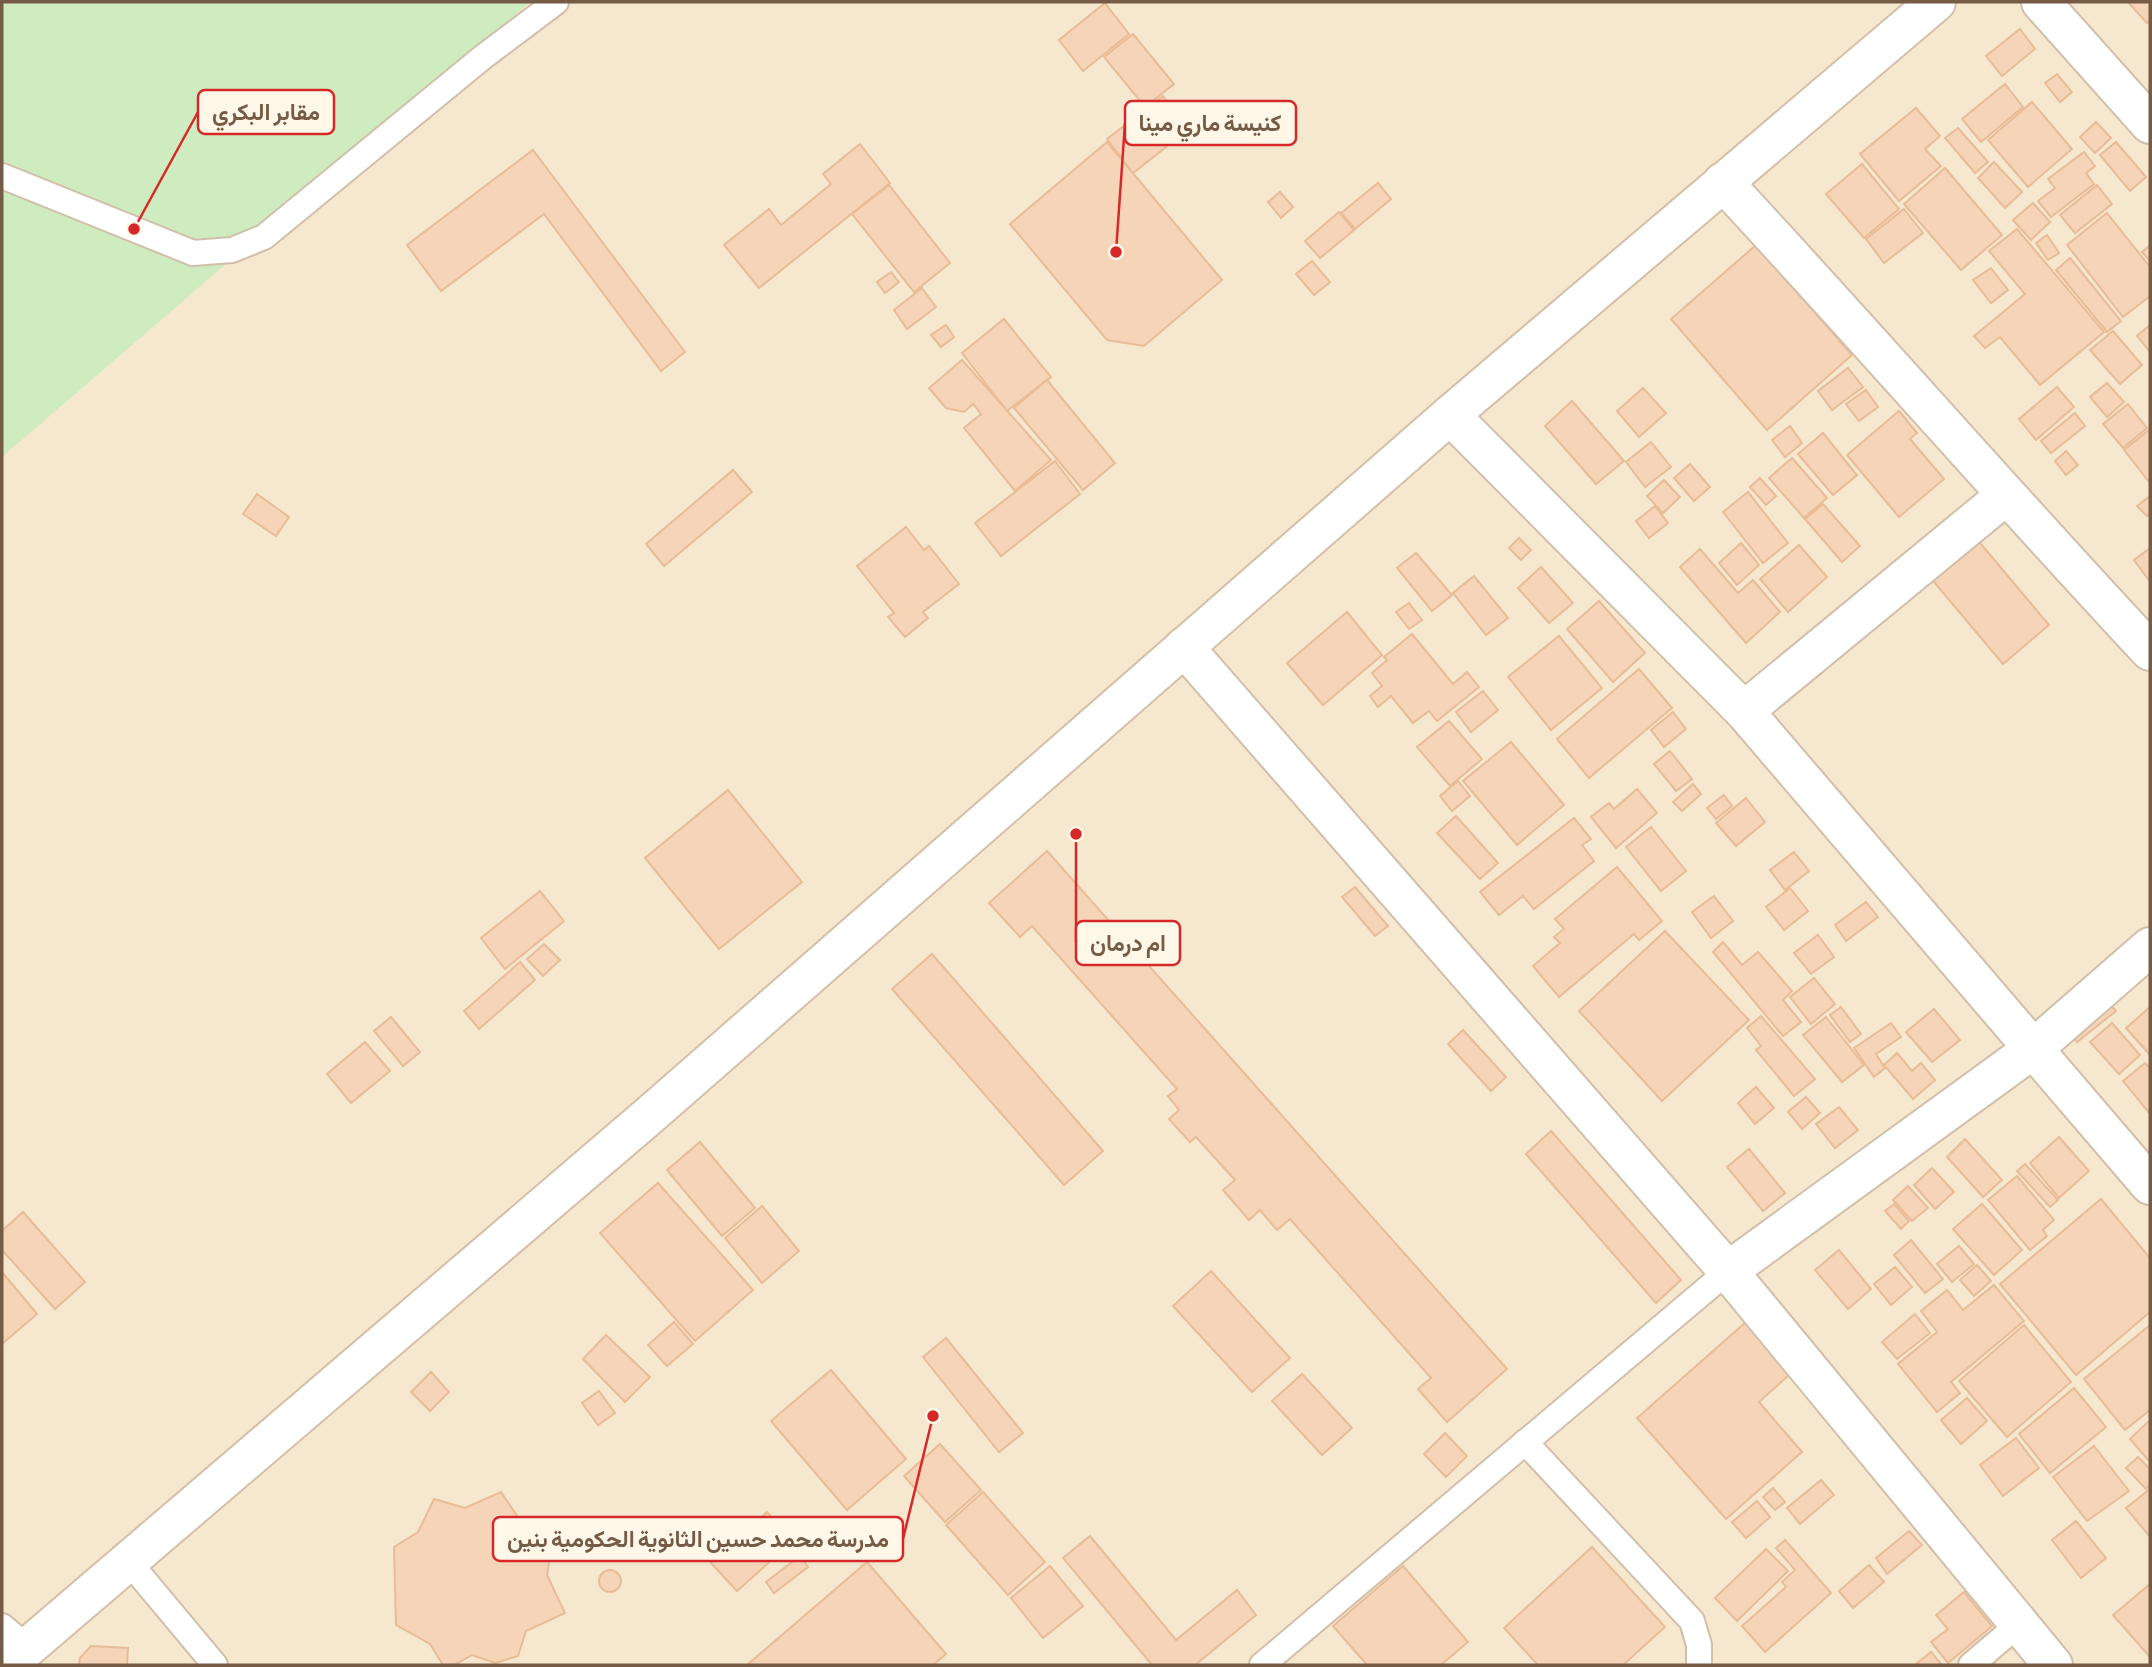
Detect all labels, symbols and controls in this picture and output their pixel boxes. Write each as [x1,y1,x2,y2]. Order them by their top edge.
callout: مقابر البكري [198,90,334,134]
text: مقابر البكري [212,99,320,131]
callout: كنيسة ماري مينا [1125,101,1296,145]
text: كنيسة ماري مينا [1138,110,1282,142]
callout: ام درمان [1076,921,1180,965]
text: ام درمان [1090,930,1166,958]
callout: مدرسة محمد حسين الثانوية الحكومية بنين [493,1517,903,1561]
text: مدرسة محمد حسين الثانوية الحكومية بنين [507,1526,889,1554]

